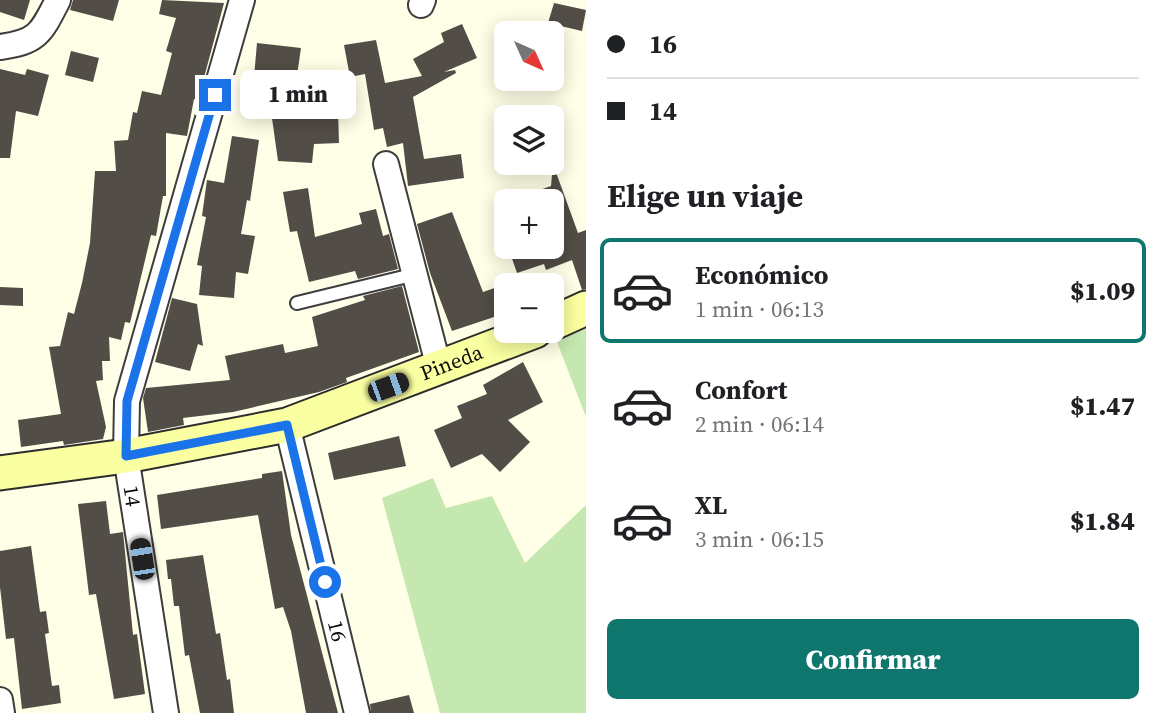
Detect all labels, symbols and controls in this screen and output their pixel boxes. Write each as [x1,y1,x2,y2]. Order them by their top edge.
north arrow [494,21,564,91]
map controls [494,21,564,343]
text: 16 [649,26,677,62]
callout: 1 min [240,70,355,119]
text: 1 min [268,78,328,110]
route end [199,79,231,111]
text: 14 [649,93,677,129]
button: layers [494,105,564,175]
text: Elige un viaje [607,174,803,218]
button: + [494,189,564,259]
text: Económico [695,257,828,293]
icon: car [611,259,674,322]
button: − [494,273,564,343]
text: $1.09 [1070,273,1135,309]
text: 1 min · 06:13 [695,293,824,325]
street label: Pineda [416,337,487,387]
car [365,370,412,404]
text: Confort [695,372,787,408]
icon: car [611,374,674,437]
text: $1.47 [1070,388,1135,424]
text: 2 min · 06:14 [695,408,824,440]
street label: 14 [117,483,149,509]
text: XL [695,487,727,523]
icon: car [611,489,674,552]
text: $1.84 [1070,503,1135,539]
text: 3 min · 06:15 [695,523,824,555]
car [129,537,156,581]
route start [309,566,341,598]
street label: 16 [321,617,354,645]
button: Confirmar [607,619,1139,699]

